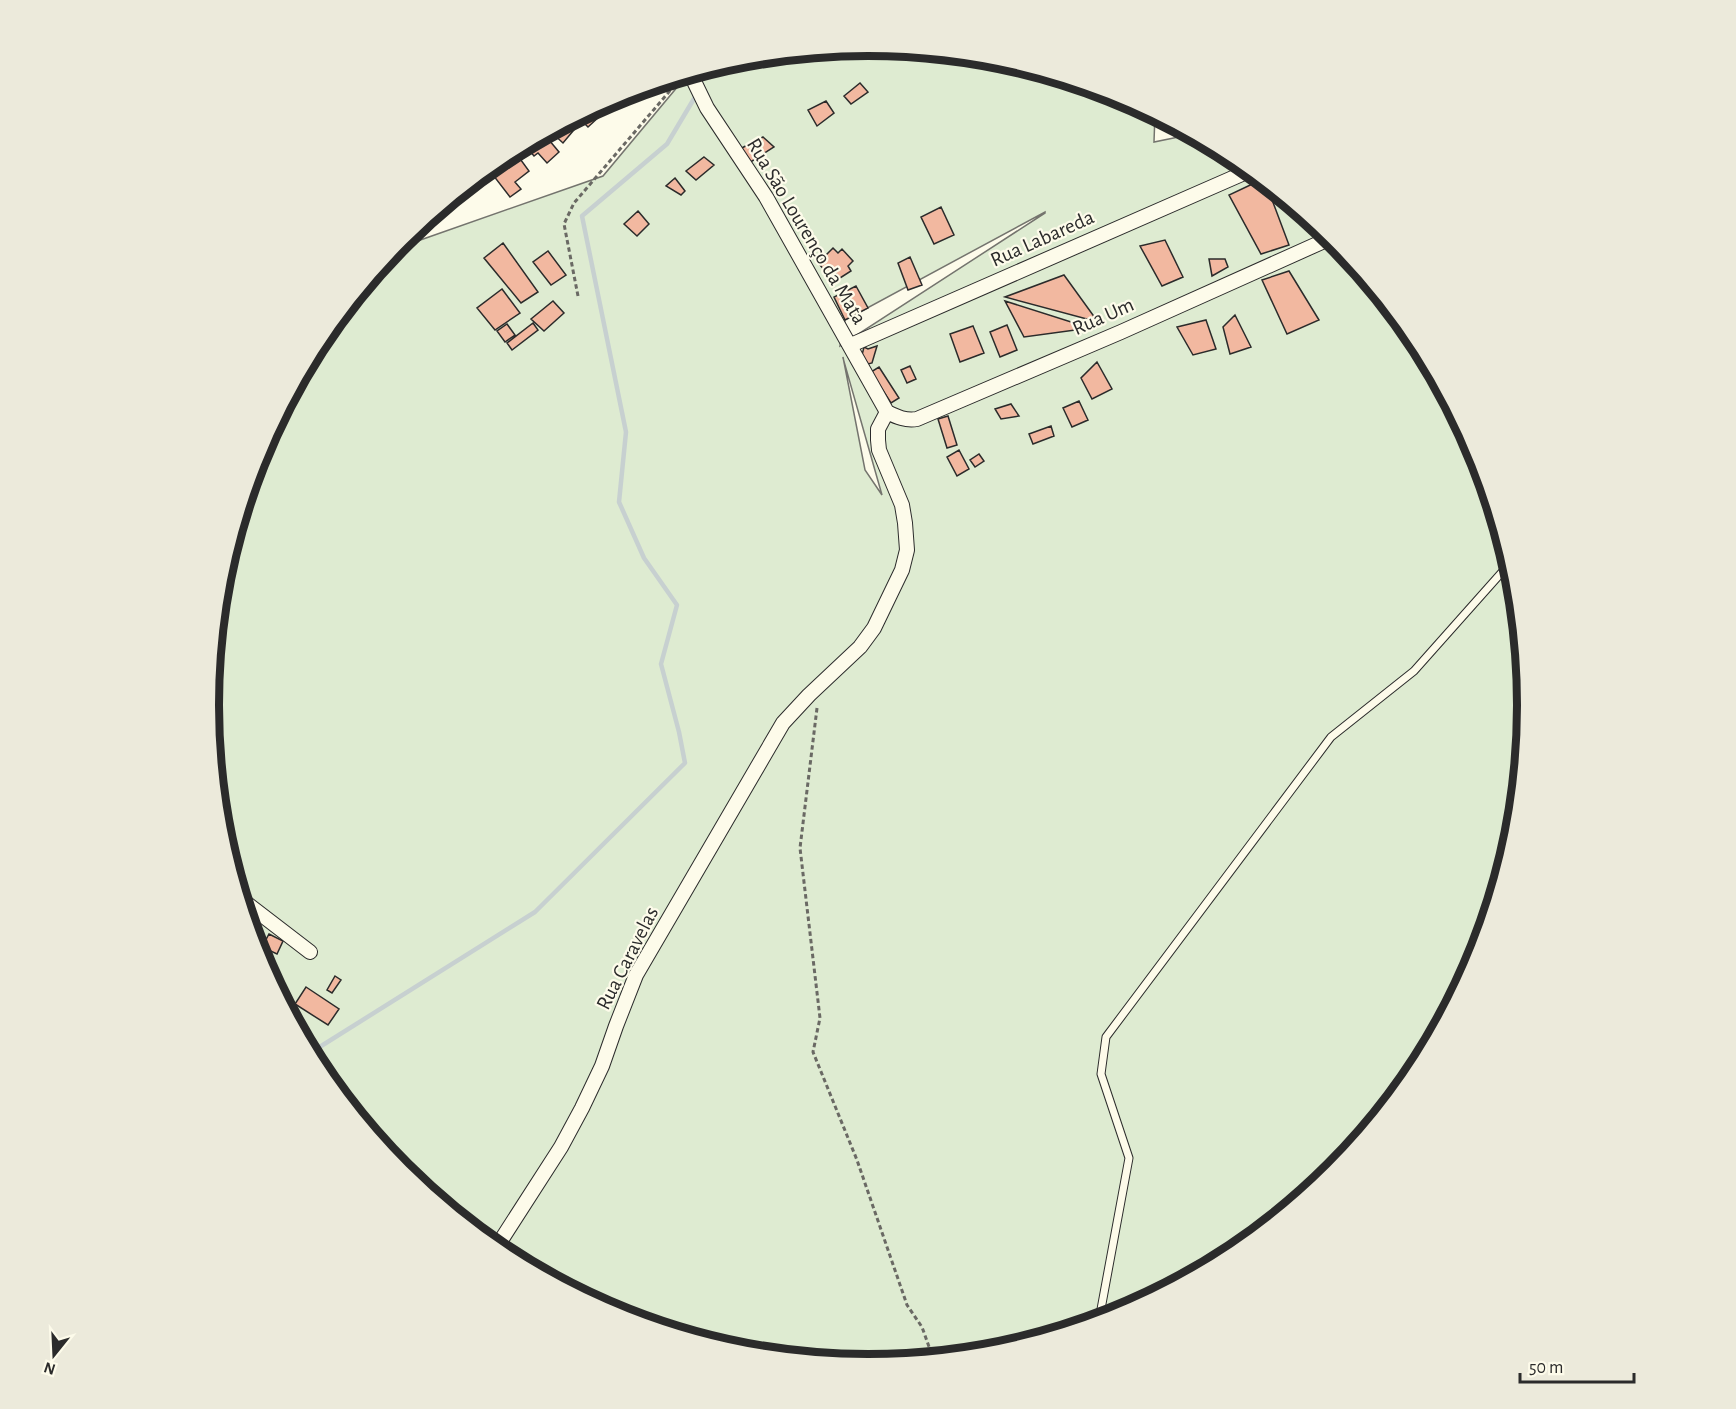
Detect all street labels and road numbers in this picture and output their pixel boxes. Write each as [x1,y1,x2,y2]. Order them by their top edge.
street label: Rua São Lourenço da Mata [743,135,871,328]
street label: Rua Labareda [987,206,1097,271]
street label: Rua Um [1069,294,1137,339]
street label: Rua Caravelas [593,903,662,1013]

